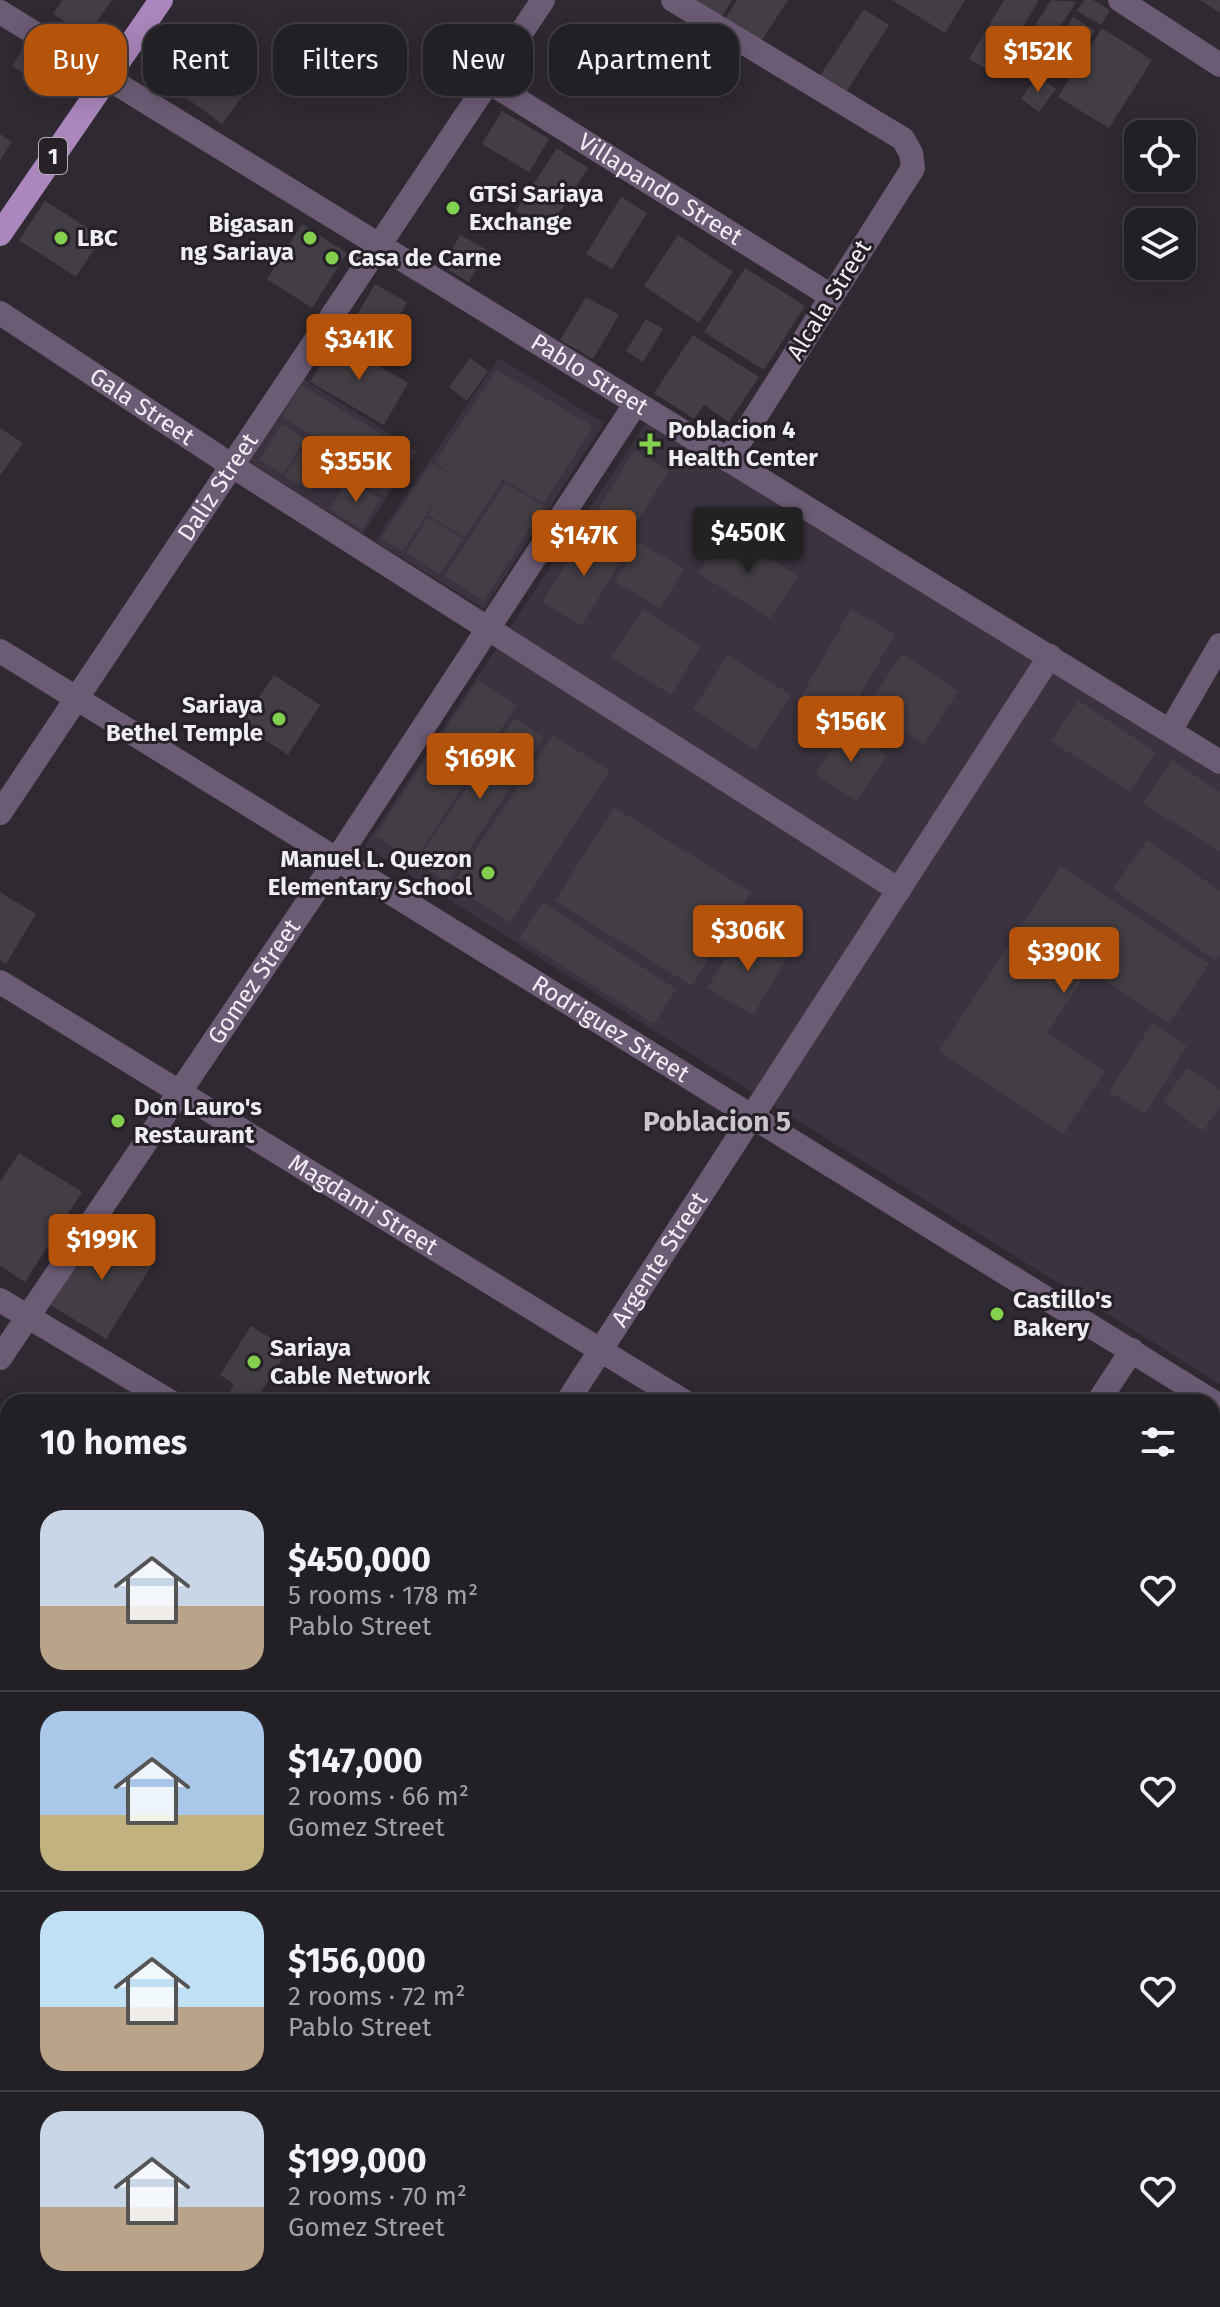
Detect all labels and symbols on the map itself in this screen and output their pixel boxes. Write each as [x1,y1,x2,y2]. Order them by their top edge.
pin: $152K [982,26,1094,94]
street label: Villapando Street [573,127,748,251]
road number: 1 [39,138,67,174]
place label: GTSi Sariaya Exchange [469,180,604,236]
marker: GTSi Sariaya Exchange [444,199,462,217]
place label: Bigasan ng Sariaya [180,210,294,266]
place label: LBC [77,224,118,252]
marker: LBC [52,229,70,247]
marker: Bigasan ng Sariaya [301,229,319,247]
street label: Alcala Street [781,235,877,365]
place label: Casa de Carne [348,244,501,272]
marker: Casa de Carne [323,249,341,267]
pin: $341K [303,314,415,382]
street label: Pablo Street [526,328,654,421]
street label: Gala Street [84,362,200,451]
place label: Poblacion 4 Health Center [668,416,818,472]
street label: Daliz Street [172,427,264,546]
marker: Poblacion 4 Health Center [639,433,661,455]
pin: $355K [300,436,412,504]
pin: $450K [692,507,804,575]
pin: $147K [528,510,640,578]
place label: Sariaya Bethel Temple [106,691,263,747]
pin: $156K [795,696,907,764]
marker: Sariaya Bethel Temple [270,710,288,728]
pin: $169K [424,733,536,801]
place label: Manuel L. Quezon Elementary School [268,845,473,901]
marker: Manuel L. Quezon Elementary School [479,864,497,882]
pin: $306K [692,905,804,973]
street label: Gomez Street [202,914,306,1050]
pin: $390K [1008,927,1120,995]
street label: Rodriguez Street [527,970,695,1088]
place label: Don Lauro's Restaurant [134,1093,262,1149]
district label: Poblacion 5 [643,1105,791,1138]
marker: Don Lauro's Restaurant [109,1112,127,1130]
street label: Magdami Street [283,1148,443,1261]
street label: Argente Street [606,1186,713,1332]
pin: $199K [46,1214,158,1282]
place label: Castillo's Bakery [1013,1286,1112,1342]
marker: Castillo's Bakery [988,1305,1006,1323]
place label: Sariaya Cable Network [270,1334,431,1390]
marker: Sariaya Cable Network [245,1353,263,1371]

